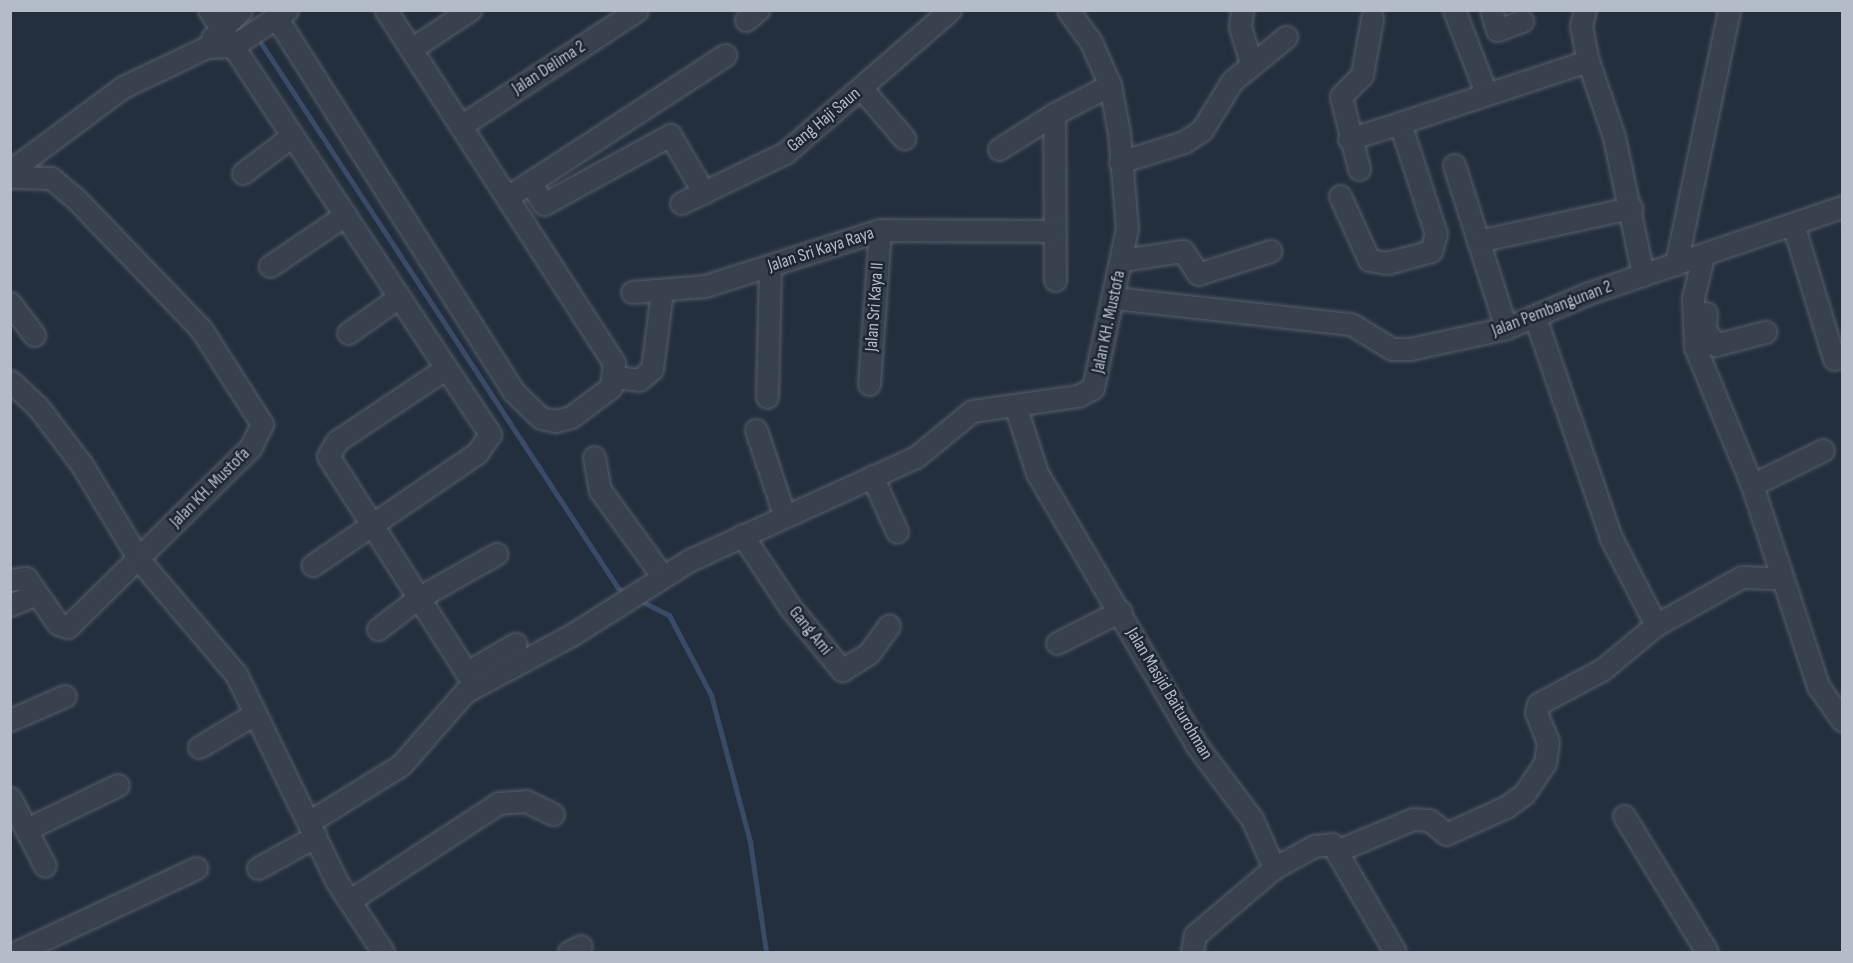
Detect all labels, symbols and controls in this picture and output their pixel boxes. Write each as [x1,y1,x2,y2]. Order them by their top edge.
street label: Jalan Delima 2 [508,36,590,100]
street label: Gang Haji Saun [783,83,865,157]
street label: Jalan Sri Kaya Raya [765,223,877,277]
street label: Jalan Sri Kaya II [861,262,889,352]
street label: Jalan KH. Mustofa [1088,269,1130,375]
street label: Jalan Pembangunan 2 [1489,276,1615,342]
street label: Jalan KH. Mustofa [165,443,255,533]
street label: Gang Ami [784,602,836,660]
street label: Jalan Masjid Baiturohman [1121,624,1217,764]

